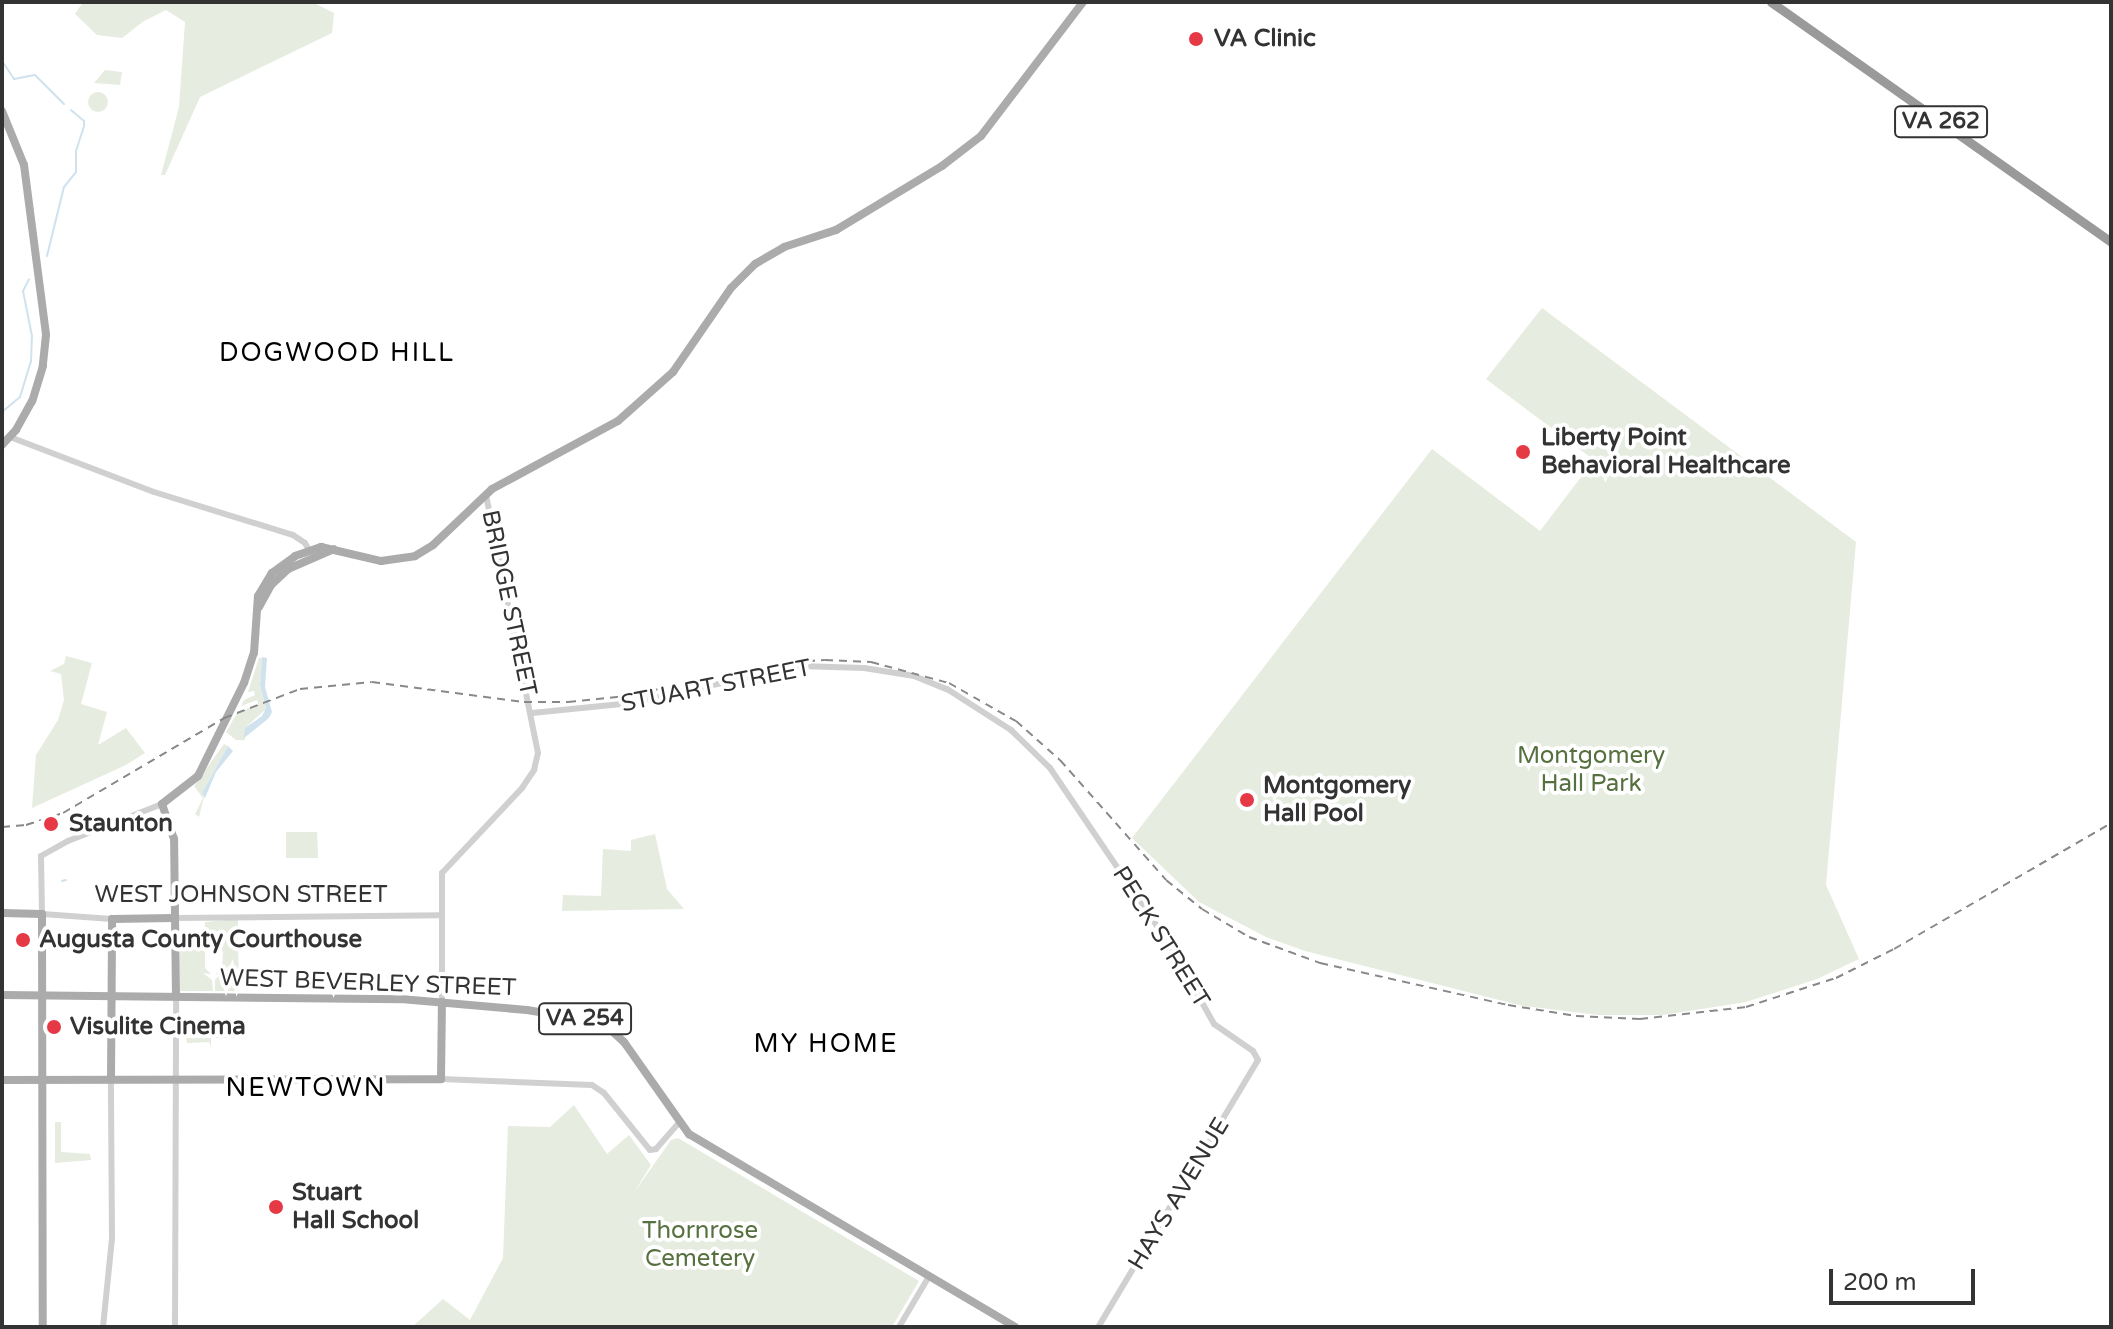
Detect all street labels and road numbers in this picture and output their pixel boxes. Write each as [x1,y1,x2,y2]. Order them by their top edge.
road number: VA 262 [1893,104,1989,140]
street label: BRIDGE STREET [475,508,543,698]
street label: STUART STREET [619,653,813,719]
street label: PECK STREET [1106,861,1216,1013]
street label: WEST JOHNSON STREET [94,881,388,909]
street label: WEST BEVERLEY STREET [219,963,517,1003]
road number: VA 254 [537,1001,633,1037]
street label: HAYS AVENUE [1122,1113,1236,1275]

